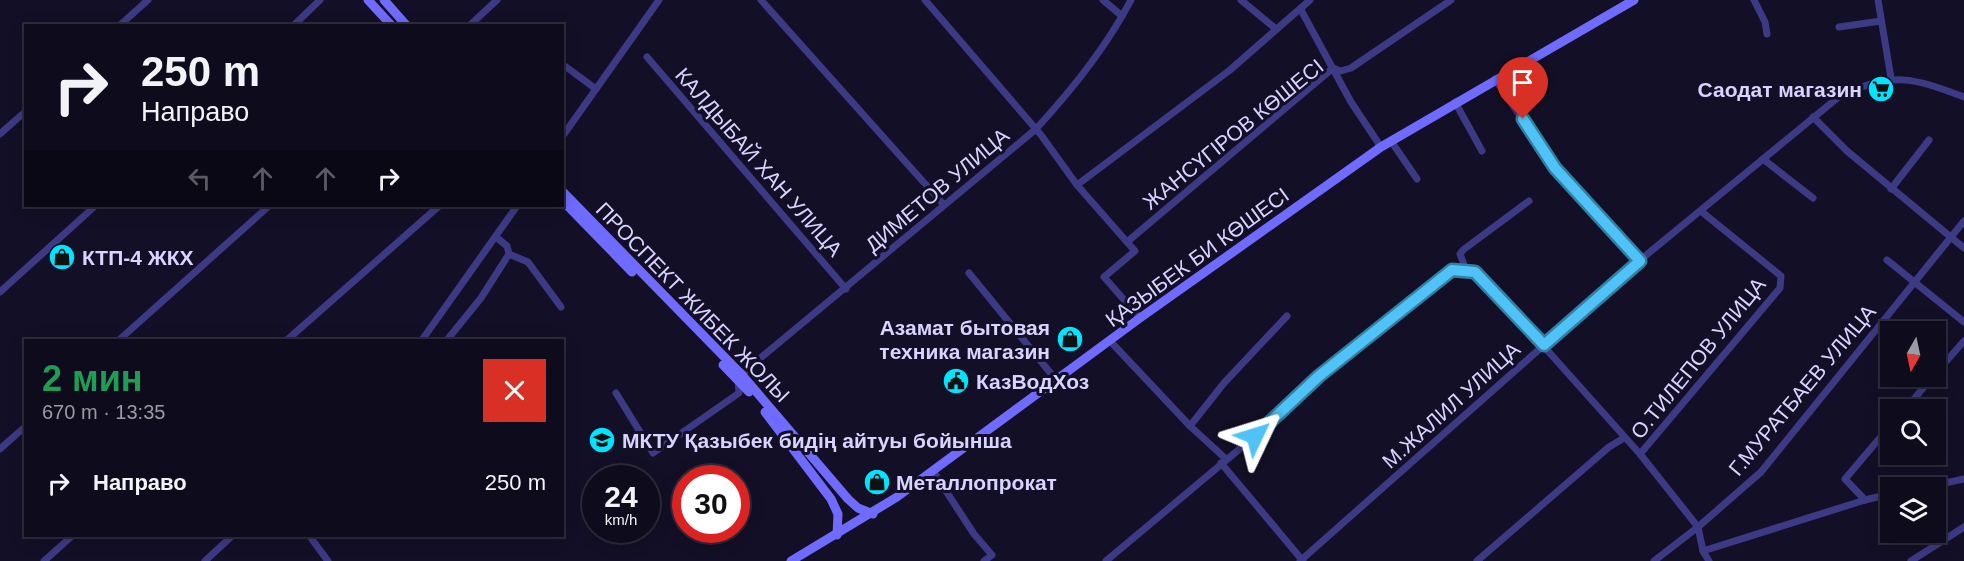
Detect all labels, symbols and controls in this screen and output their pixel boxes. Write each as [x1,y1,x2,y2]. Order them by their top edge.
icon: right [42,48,120,126]
text: 250 m [141,48,260,95]
street label: ЖАНСҮГІРОВ КӨШЕСІ [1138,54,1328,214]
pin [1497,57,1548,119]
street label: КАЛДЫБАЙ ХАН УЛИЦА [671,63,847,261]
icon: arrive [1506,66,1539,99]
supermarket icon: Саодат магазин [1866,74,1896,104]
place label: Саодат магазин [1698,78,1862,101]
text: Направо [141,97,249,127]
street label: ДИМЕТОВ УЛИЦА [861,123,1013,257]
icon: left [183,162,216,195]
icon: ahead [246,162,279,195]
icon: ahead [309,162,342,195]
icon: right [372,162,405,195]
street label: ҚАЗЫБЕК БИ КӨШЕСІ [1101,183,1293,331]
street label: ПРОСПЕКТ ЖИБЕК ЖОЛЫ [592,198,794,406]
shop icon: КТП-4 ЖКХ [47,242,77,272]
place label: КТП-4 ЖКХ [82,246,194,269]
street label: О.ТИЛЕПОВ УЛИЦА [1626,273,1770,443]
street label: Г.МУРАТБАЕВ УЛИЦА [1724,300,1880,480]
place label: Азамат бытовая техника магазин [879,316,1050,363]
north arrow [1880,321,1946,387]
map controls [1880,321,1946,543]
shop icon: Азамат бытовая техника магазин [1055,324,1085,354]
street label: М.ЖАЛИЛ УЛИЦА [1378,337,1524,473]
text: 2 мин [42,358,143,399]
button: close [483,359,546,422]
public building icon: КазВодХоз [941,366,971,396]
place label: КазВодХоз [976,370,1089,393]
button: search [1880,399,1946,465]
text: 670 m · 13:35 [42,401,165,423]
position arrow [1223,404,1287,468]
school or university icon: МКТУ Қазыбек бидің айтуы бойынша [587,425,617,455]
place label: МКТУ Қазыбек бидің айтуы бойынша [622,429,1012,452]
speed limit sign: 30 [672,465,750,543]
icon: right [42,467,75,500]
shop icon: Металлопрокат [862,467,892,497]
text: Направо [93,470,187,495]
text: 250 m [485,470,546,495]
place label: Металлопрокат [896,471,1057,494]
button: layers [1880,477,1946,543]
text: 24 [604,480,638,513]
text: km/h [605,511,637,528]

